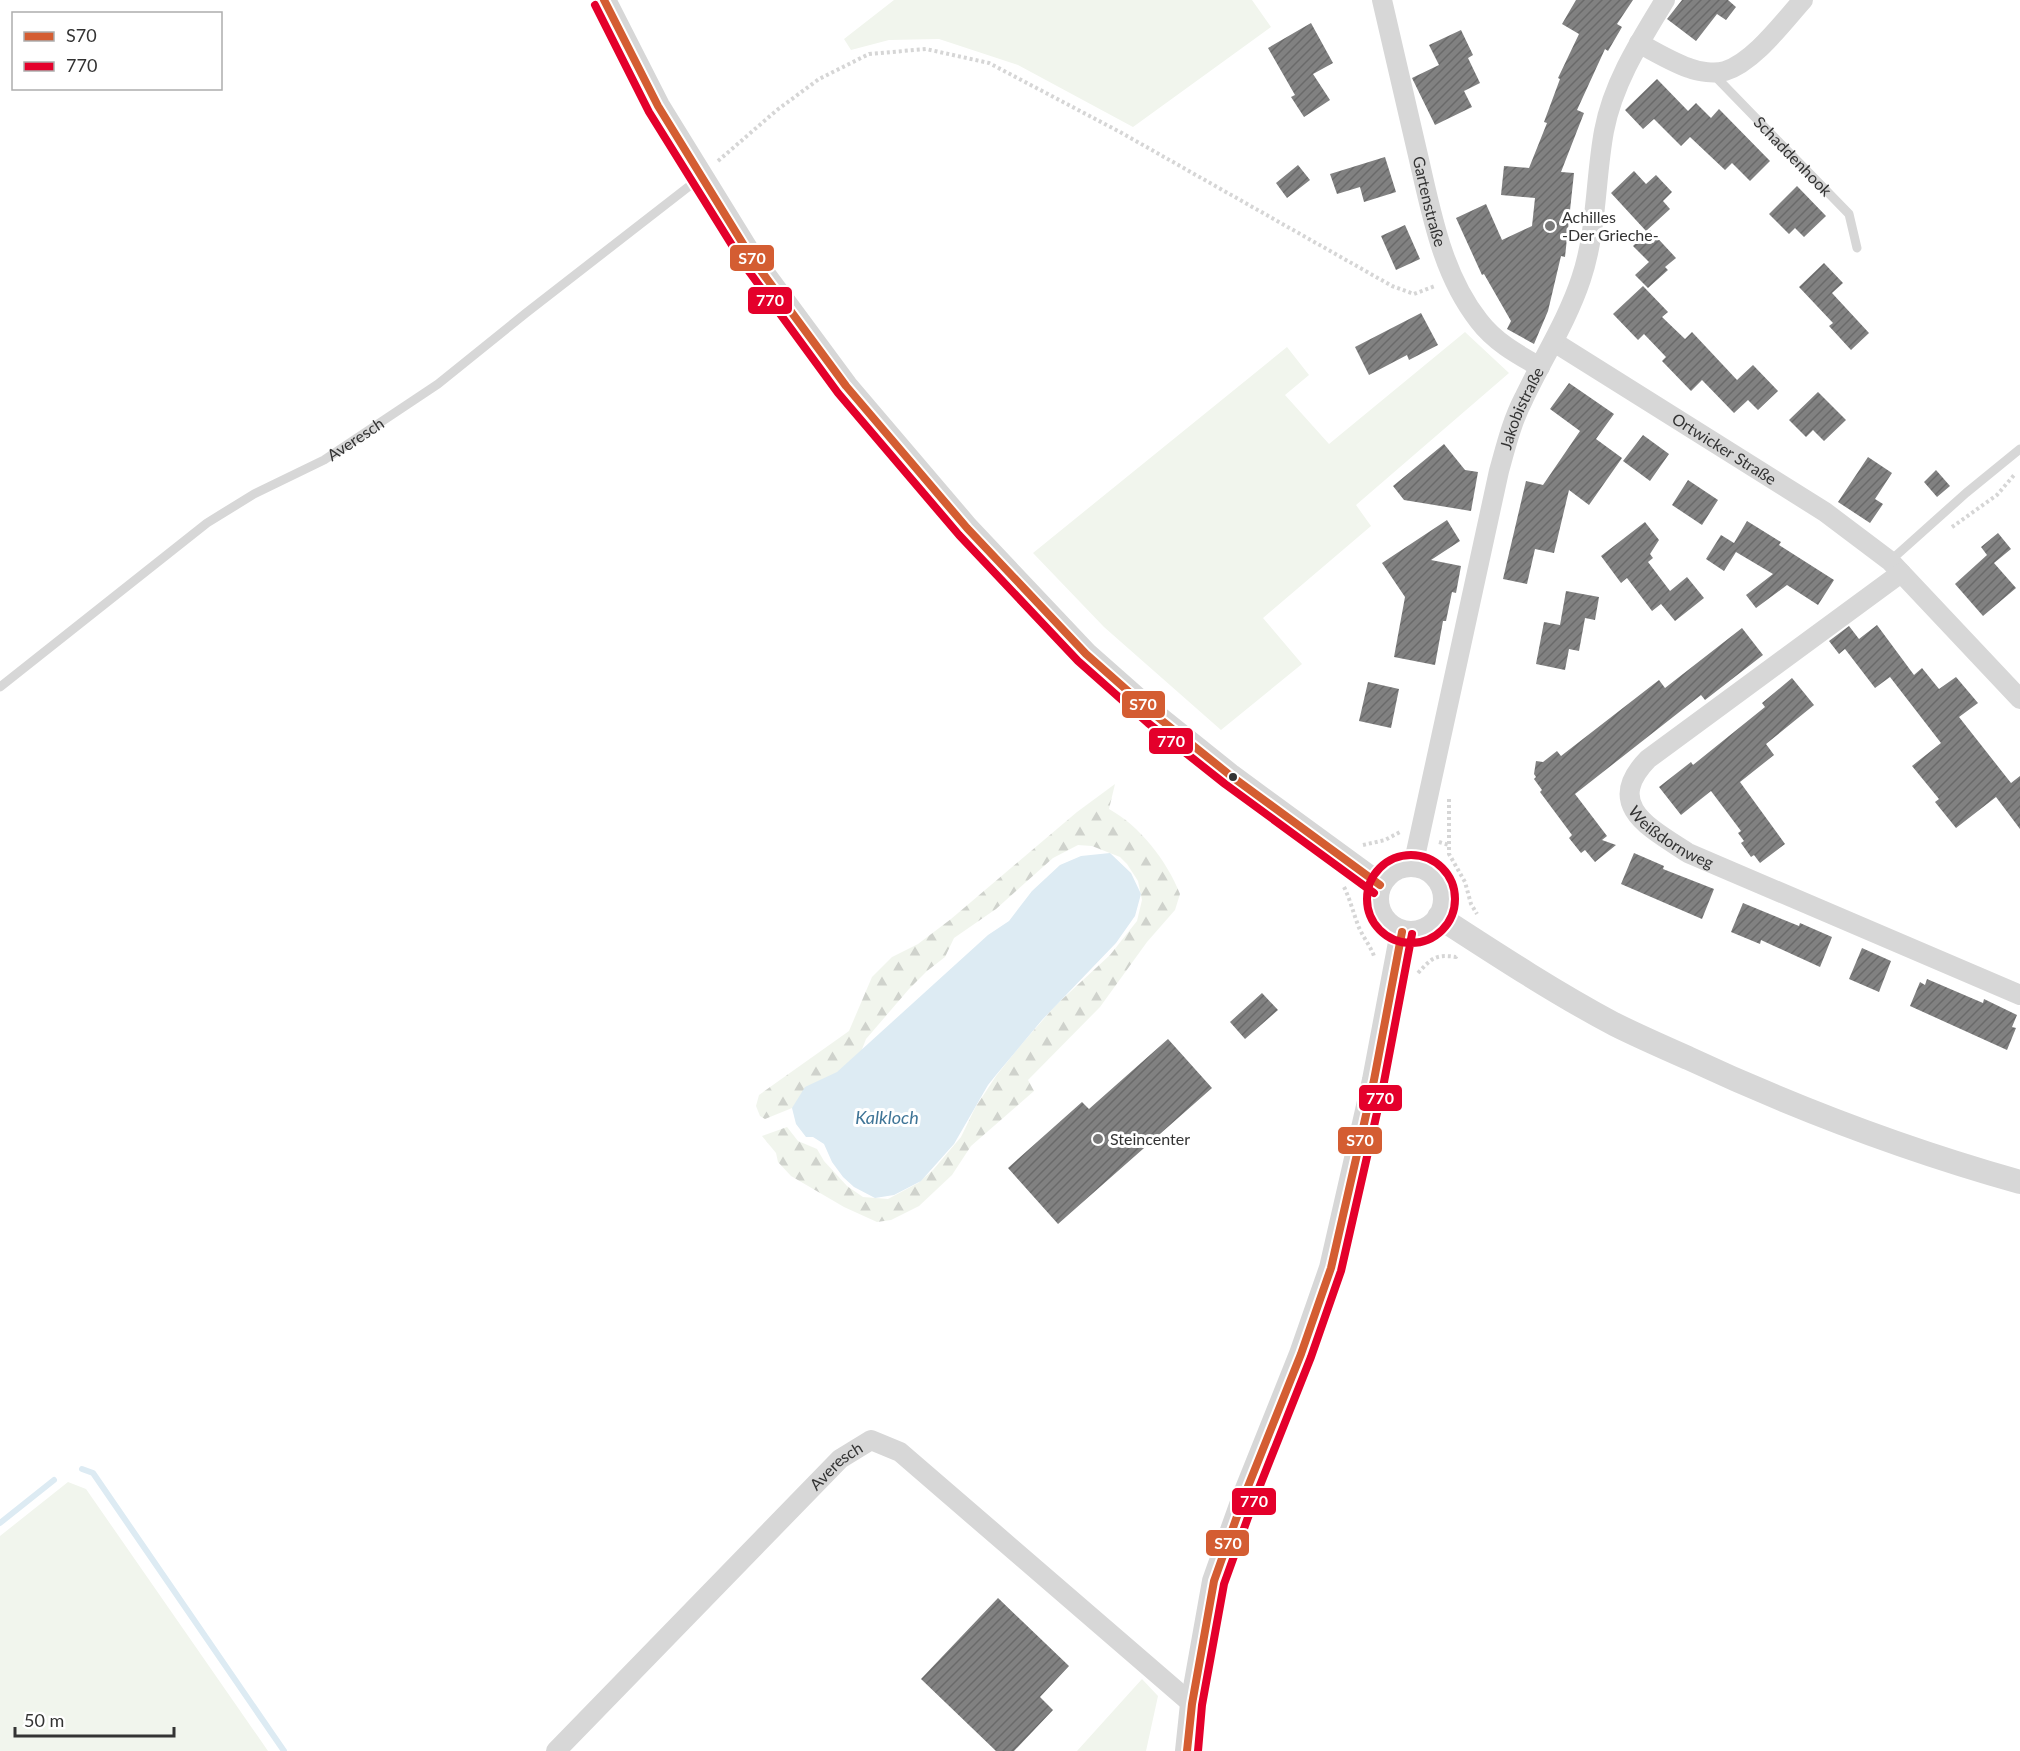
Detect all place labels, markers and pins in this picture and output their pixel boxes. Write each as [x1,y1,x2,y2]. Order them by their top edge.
place label: Achilles -Der Grieche- [1562,207,1659,244]
marker: Achilles -Der Grieche- [1543,219,1557,233]
unlabelled marker [1227,771,1239,783]
place label: Steincenter [1110,1129,1190,1148]
marker: Steincenter [1091,1132,1105,1146]

